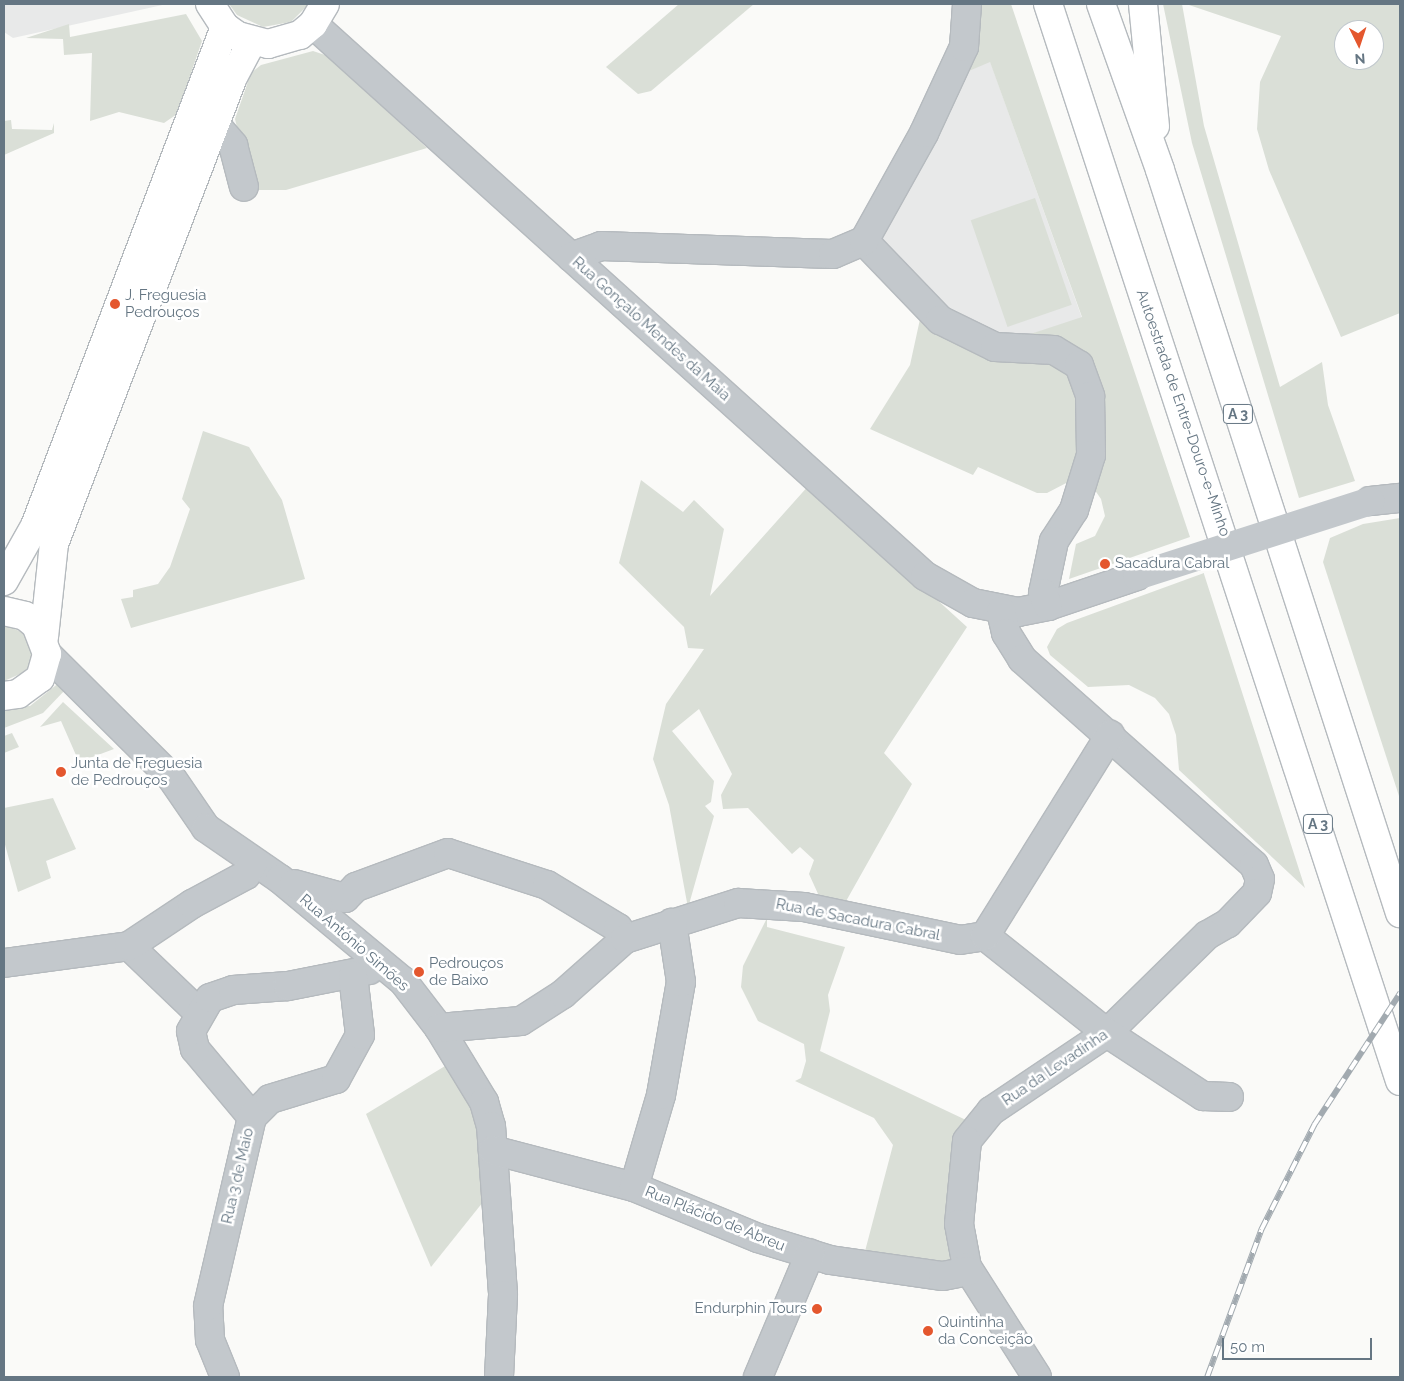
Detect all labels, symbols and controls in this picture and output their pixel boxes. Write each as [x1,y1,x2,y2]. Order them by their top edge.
north arrow [1334,20,1384,70]
text: N [1354,51,1366,67]
street label: Rua Gonçalo Mendes da Maia [568,253,734,405]
place label: J. Freguesia Pedrouços [125,286,207,321]
street label: Autoestrada de Entre-Douro-e-Minho [1132,287,1234,539]
marker: J. Freguesia Pedrouços [109,298,121,310]
road number: A 3 [1222,402,1254,426]
place label: Sacadura Cabral [1115,555,1229,573]
marker: Sacadura Cabral [1099,558,1111,570]
place label: Junta de Freguesia de Pedrouços [71,754,202,789]
marker: Junta de Freguesia de Pedrouços [55,766,67,778]
road number: A 3 [1302,812,1334,836]
street label: Rua António Simões [296,891,412,995]
street label: Rua de Sacadura Cabral [774,895,942,945]
place label: Pedrouços de Baixo [429,954,504,989]
marker: Pedrouços de Baixo [413,966,425,978]
street label: Rua da Levadinha [999,1026,1111,1110]
street label: Rua 3 de Maio [218,1126,258,1226]
street label: Rua Plácido de Abreu [642,1183,788,1255]
place label: Endurphin Tours [694,1300,807,1318]
marker: Endurphin Tours [811,1303,823,1315]
place label: Quintinha da Conceição [938,1313,1033,1348]
marker: Quintinha da Conceição [922,1325,934,1337]
scale bar [1224,1328,1374,1360]
text: 50 m [1230,1338,1265,1356]

